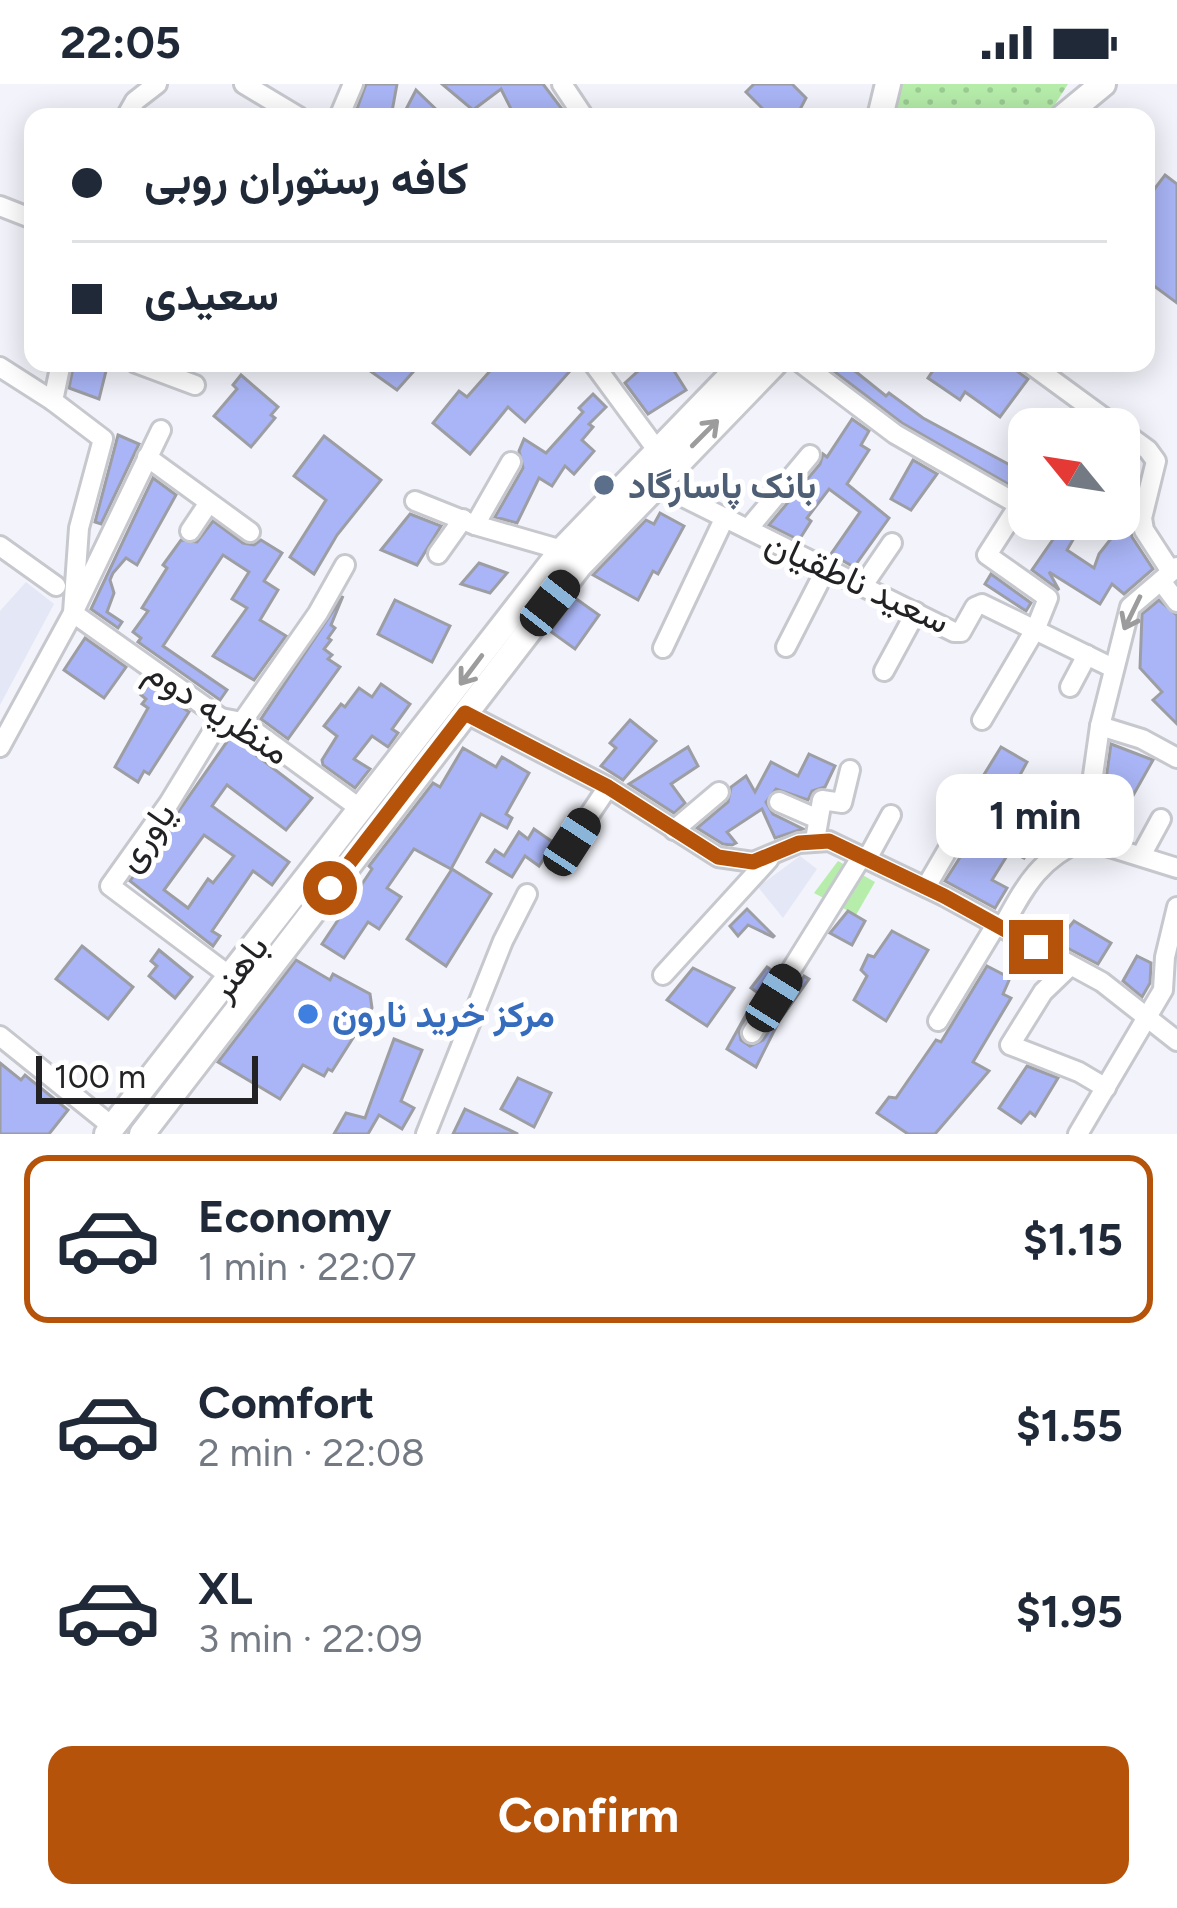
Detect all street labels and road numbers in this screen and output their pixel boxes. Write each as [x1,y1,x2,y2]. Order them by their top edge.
street label: سعید ناطقیان [759,520,957,643]
street label: منظریه دوم [137,649,298,775]
street label: یاوری [106,793,185,880]
street label: باهنر [199,926,278,1010]

